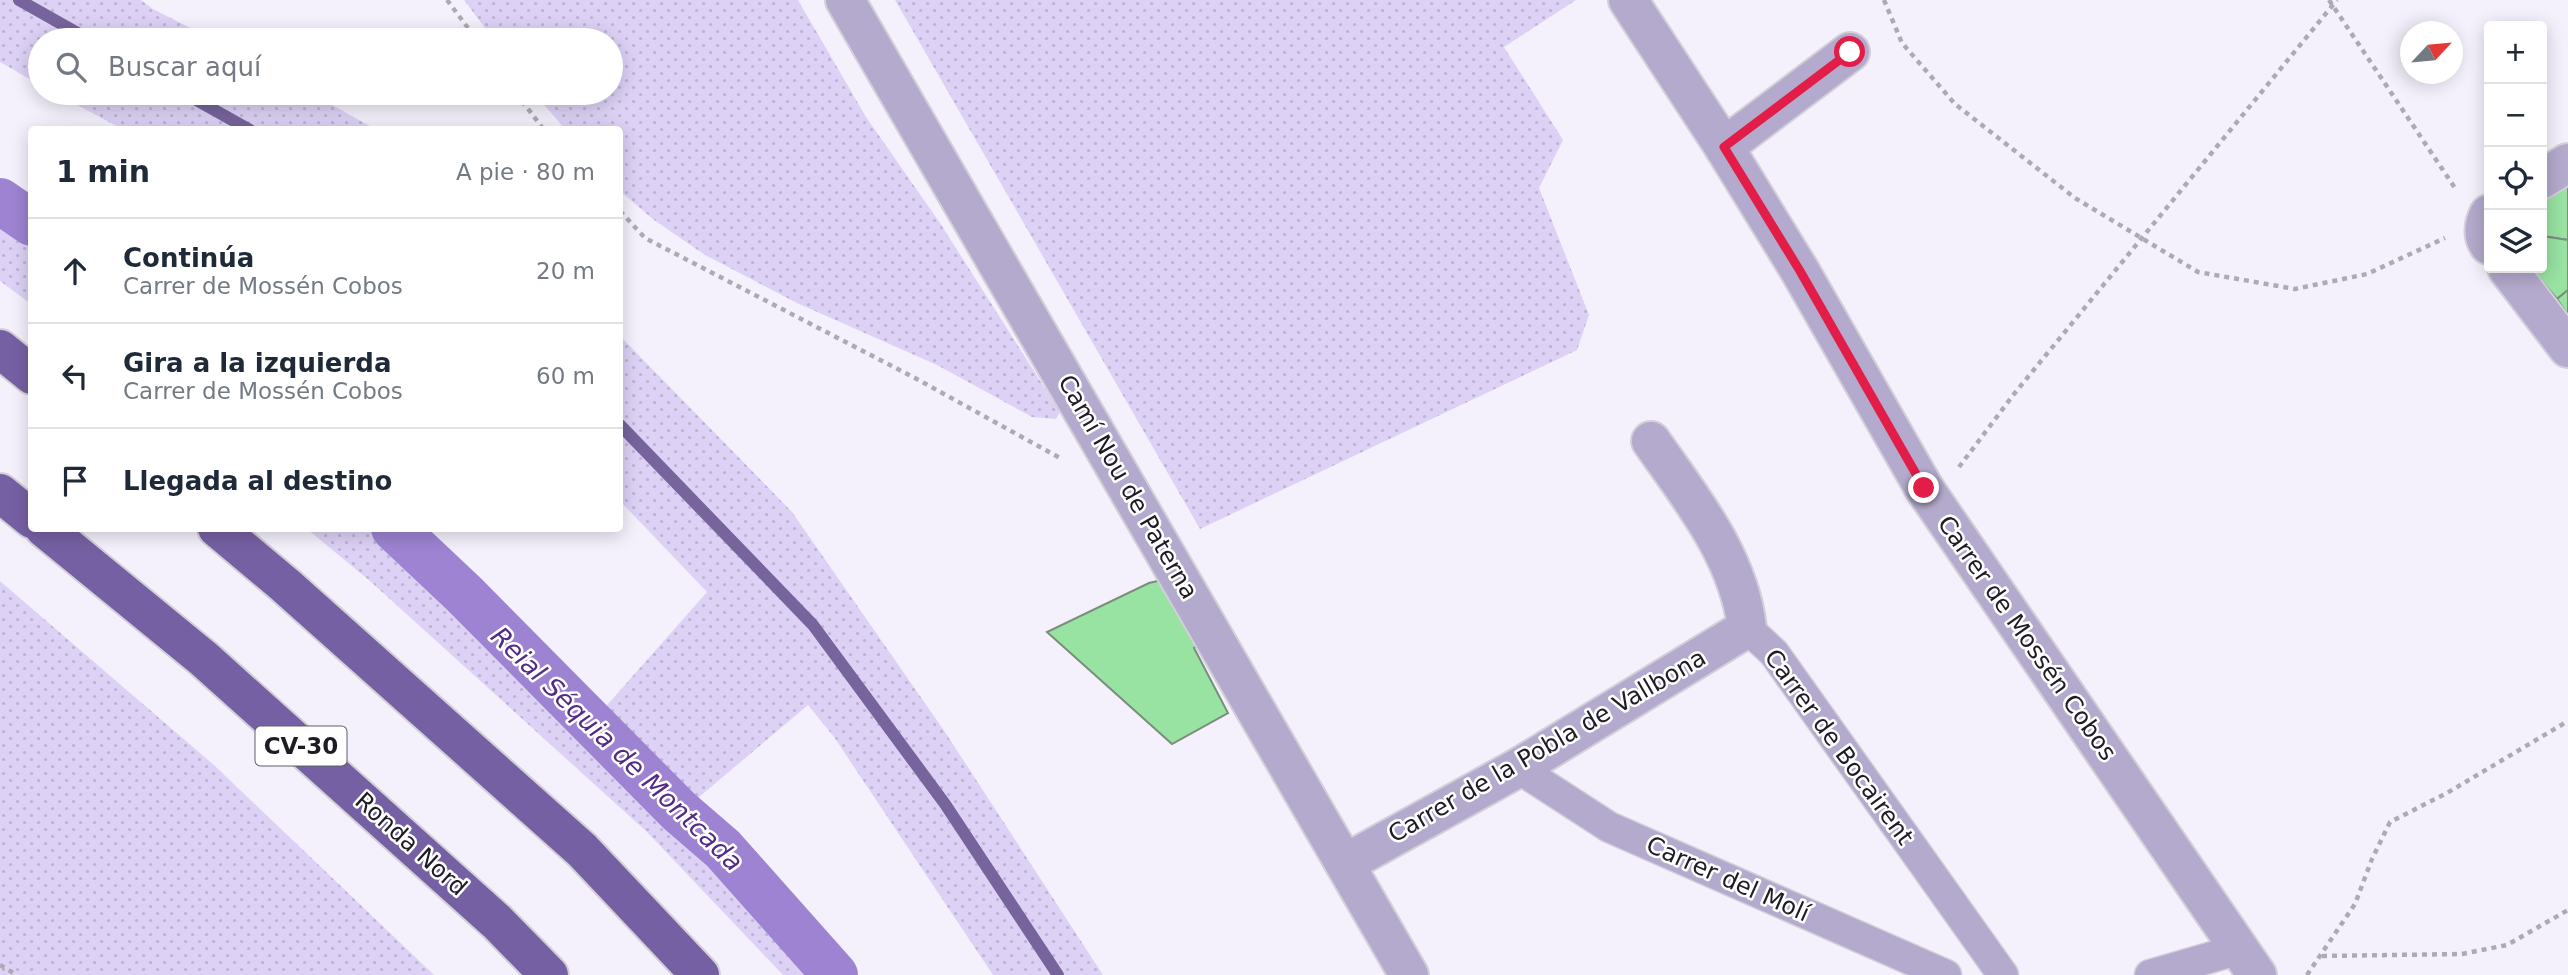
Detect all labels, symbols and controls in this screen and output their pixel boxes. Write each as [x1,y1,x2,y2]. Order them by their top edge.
north arrow [2400,21,2463,84]
map controls [2484,21,2547,273]
button: + [2484,21,2547,84]
search box [28,28,623,105]
route start [1834,36,1865,67]
icon: search [52,48,90,86]
text: Buscar aquí [108,52,261,82]
button: − [2484,84,2547,147]
button: locate [2484,147,2547,210]
text: 1 min [56,154,150,189]
text: A pie · 80 m [456,159,595,185]
button: layers [2484,210,2547,273]
text: Continúa [123,243,254,273]
icon: ahead [56,252,94,290]
text: 20 m [536,258,595,284]
text: Carrer de Mossén Cobos [123,273,403,299]
text: Gira a la izquierda [123,348,391,378]
icon: left [56,357,94,395]
text: 60 m [536,363,595,389]
street label: Camí Nou de Paterna [1052,370,1204,604]
text: Carrer de Mossén Cobos [123,378,403,404]
icon: arrive [56,462,94,500]
text: Llegada al destino [123,466,392,496]
route end [1908,472,1939,503]
street label: Carrer de Mossén Cobos [1932,510,2122,766]
water label: Reial Séquia de Montcada [485,621,749,877]
street label: Carrer de la Pobla de Vallbona [1383,643,1711,849]
street label: Carrer de Bocairent [1759,644,1919,850]
road number: CV-30 [256,726,346,766]
street label: Ronda Nord [349,787,473,901]
street label: Carrer del Molí [1642,831,1815,928]

